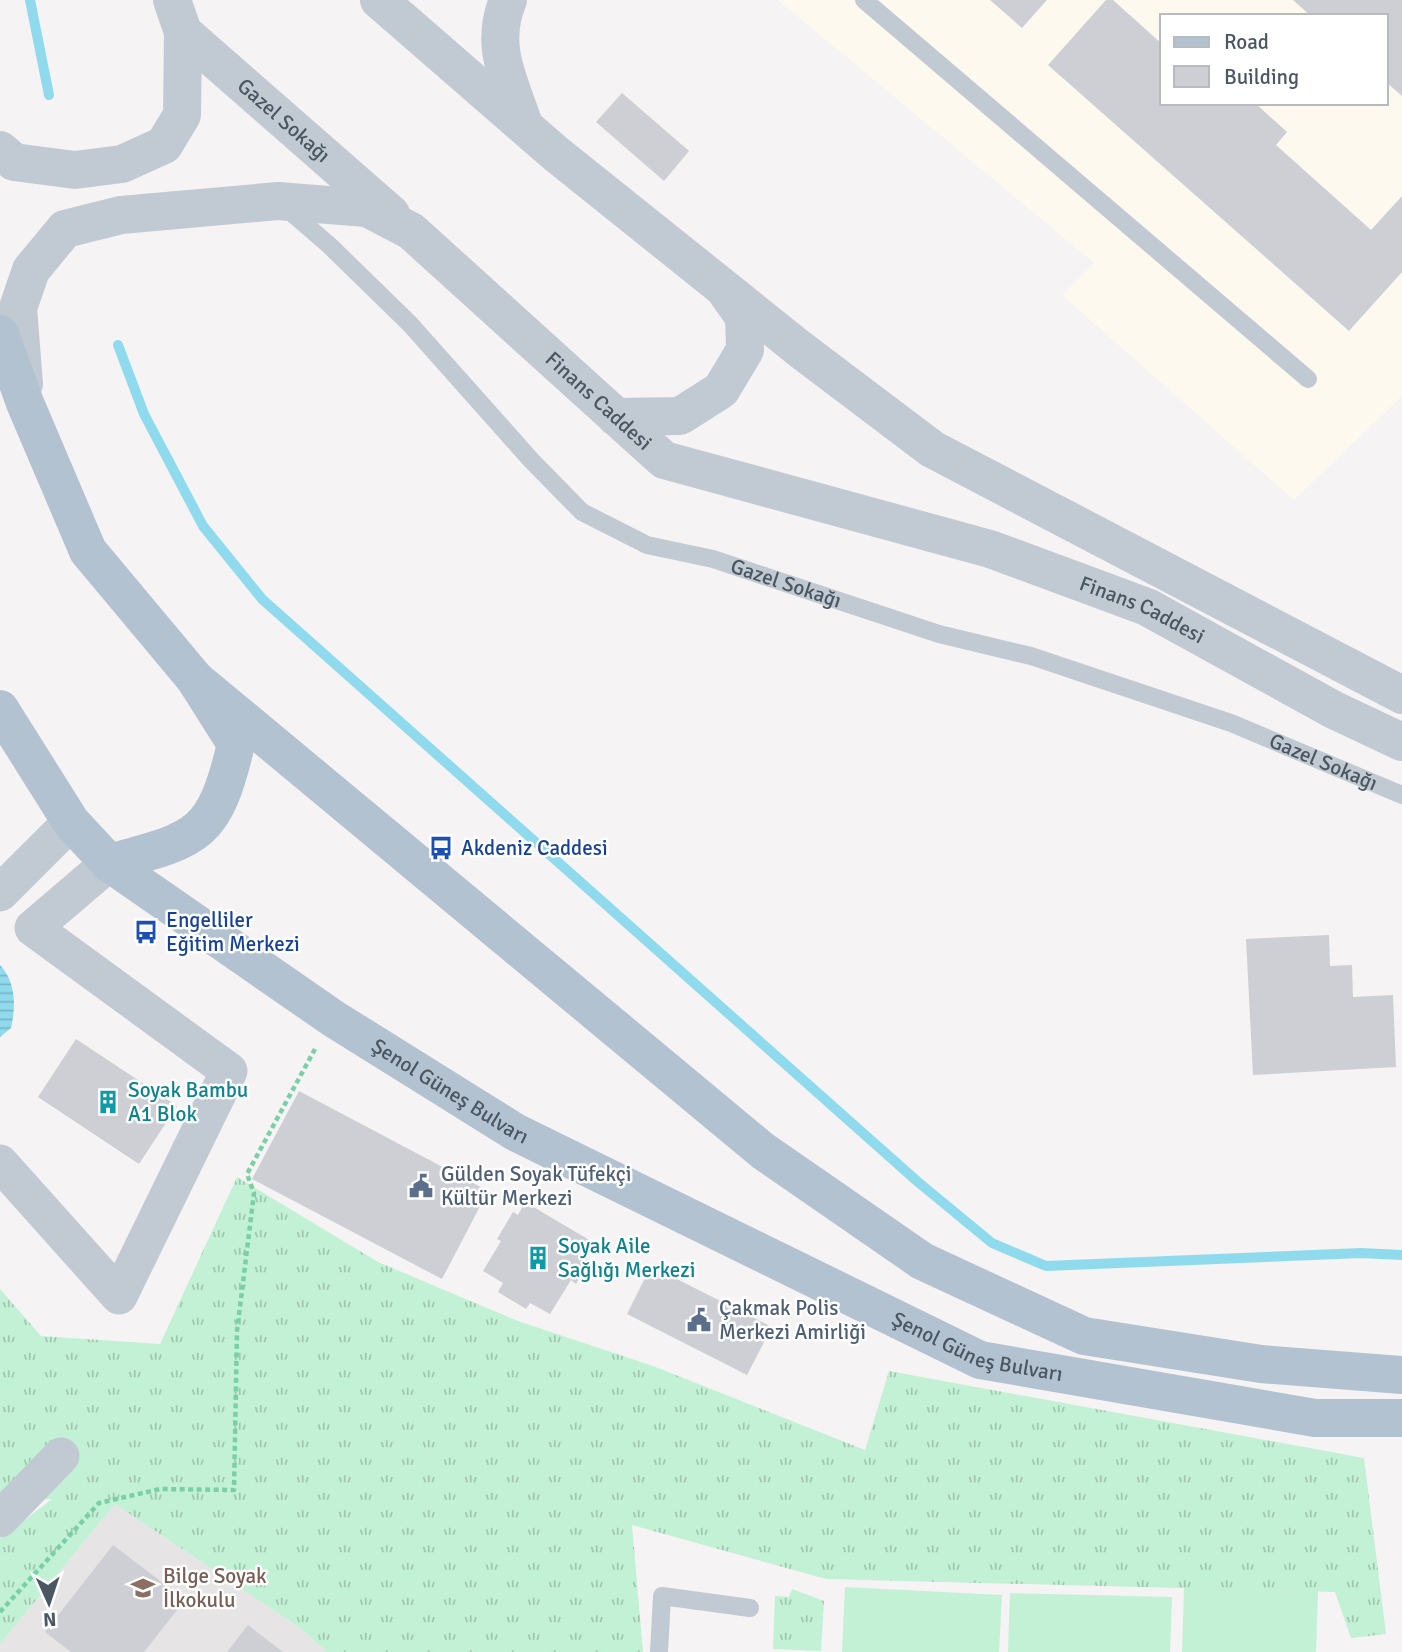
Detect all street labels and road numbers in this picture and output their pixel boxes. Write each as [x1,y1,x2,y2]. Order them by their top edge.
street label: Gazel Sokağı [232,73,336,168]
street label: Finans Caddesi [540,346,657,456]
street label: Gazel Sokağı [727,553,845,614]
street label: Finans Caddesi [1076,570,1209,649]
street label: Gazel Sokağı [1265,728,1381,796]
street label: Şenol Güneş Bulvarı [367,1033,533,1150]
street label: Şenol Güneş Bulvarı [888,1306,1065,1387]

